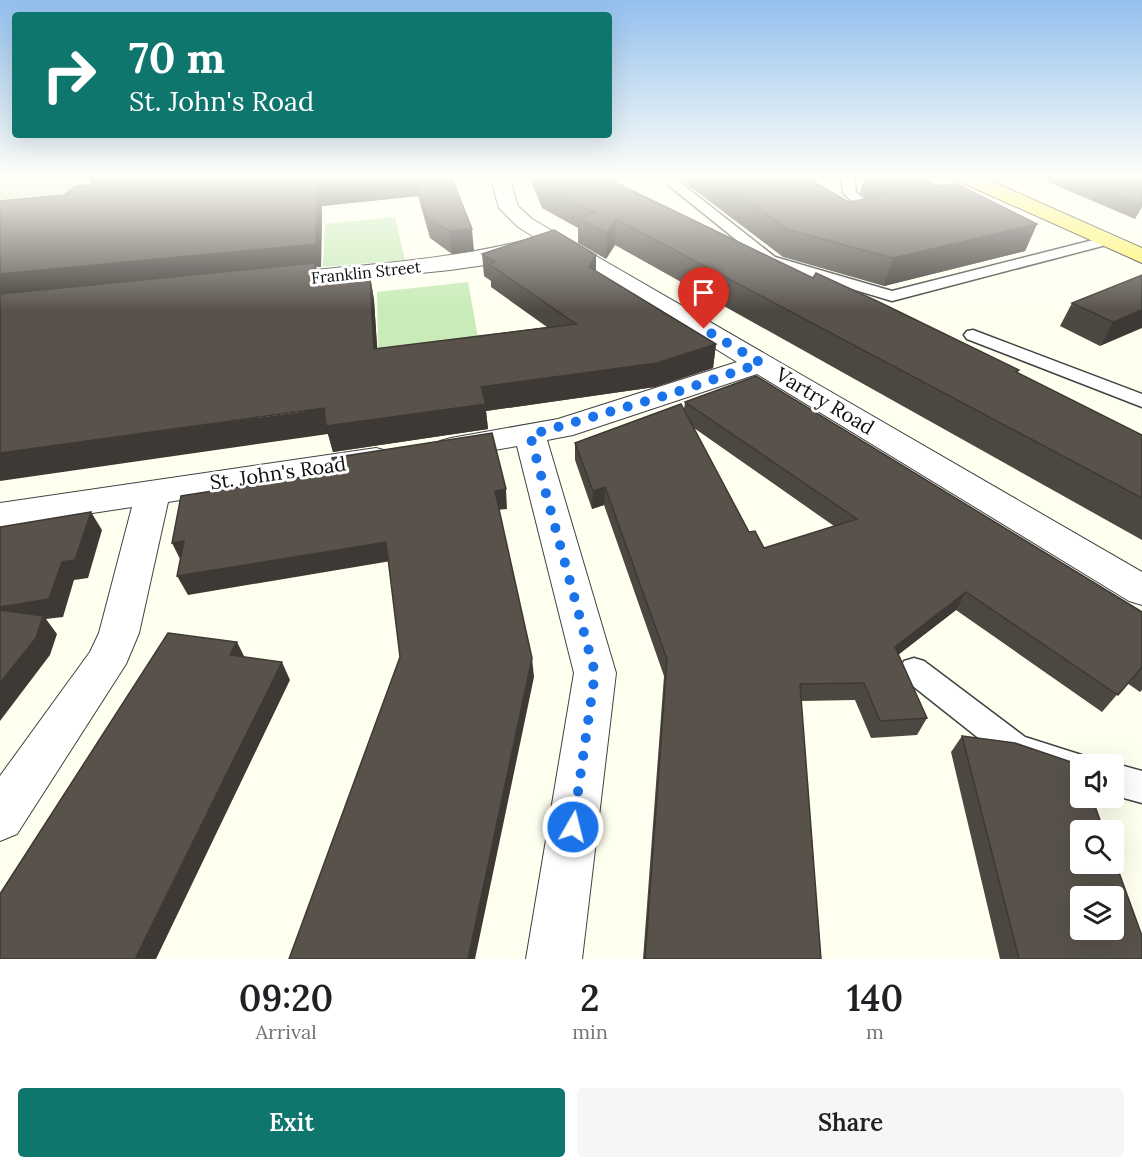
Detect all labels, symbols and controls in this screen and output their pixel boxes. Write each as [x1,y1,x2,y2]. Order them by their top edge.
text: 70 m [129,31,225,85]
icon: right [30,36,108,114]
text: St. John's Road [129,84,314,118]
street label: Franklin Street [310,256,423,288]
pin [678,267,729,329]
icon: arrive [687,276,720,309]
street label: Vartry Road [771,361,879,440]
street label: St. John's Road [208,451,348,494]
map controls [1070,754,1124,940]
button: sound [1070,754,1124,808]
position arrow [541,795,605,859]
button: search [1070,820,1124,874]
button: layers [1070,886,1124,940]
text: 09:20 [239,975,333,1021]
text: 2 [580,975,600,1021]
text: 140 [847,975,903,1021]
text: Arrival [256,1019,317,1044]
text: min [572,1019,608,1044]
text: m [866,1019,884,1044]
button: Exit [18,1088,565,1157]
button: Share [577,1088,1124,1157]

